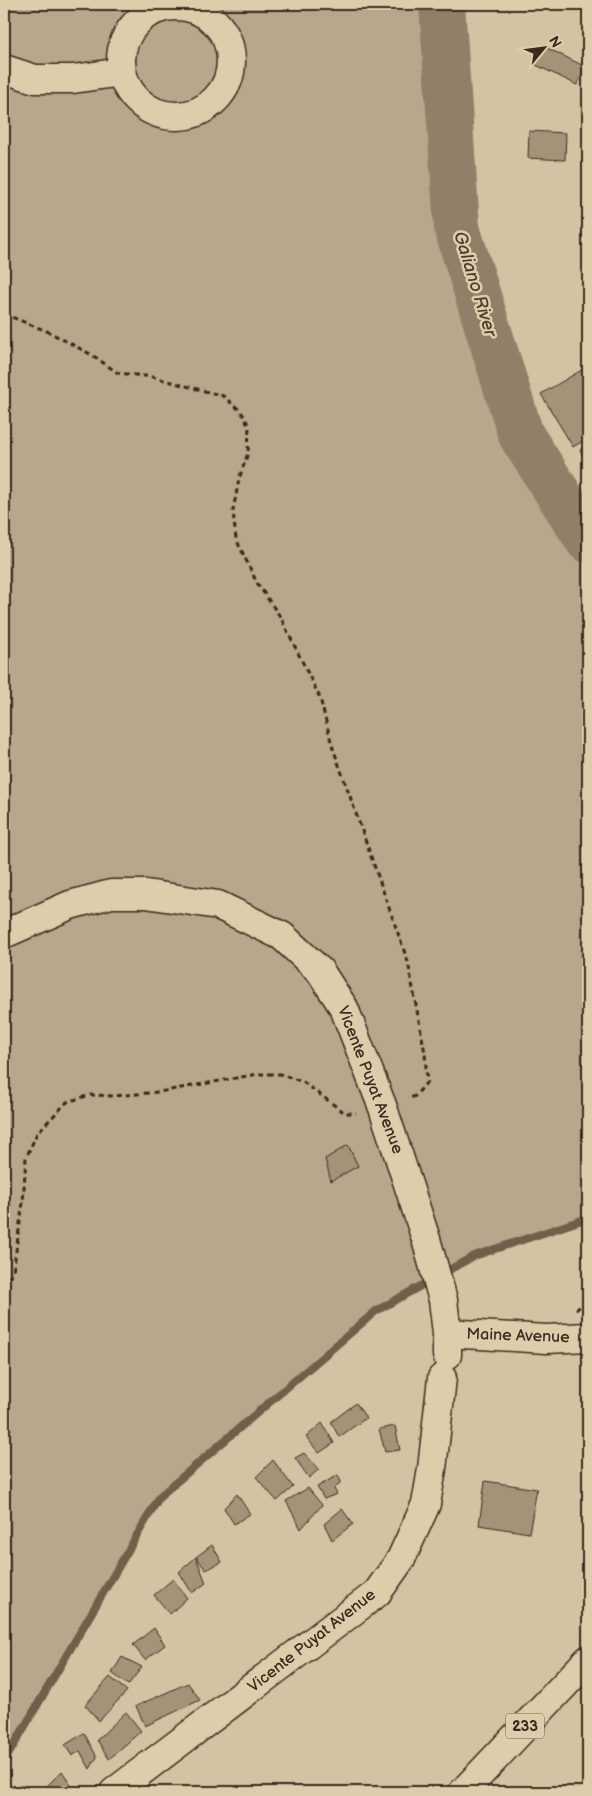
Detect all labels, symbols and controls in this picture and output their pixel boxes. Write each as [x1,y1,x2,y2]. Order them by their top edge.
north arrow [520,22,570,72]
text: N [545,33,565,51]
water label: Galiano River [449,229,501,341]
street label: Vicente Puyat Avenue [333,1003,407,1157]
street label: Maine Avenue [466,1325,570,1347]
street label: Vicente Puyat Avenue [244,1585,380,1697]
road number: 233 [506,1714,544,1738]

